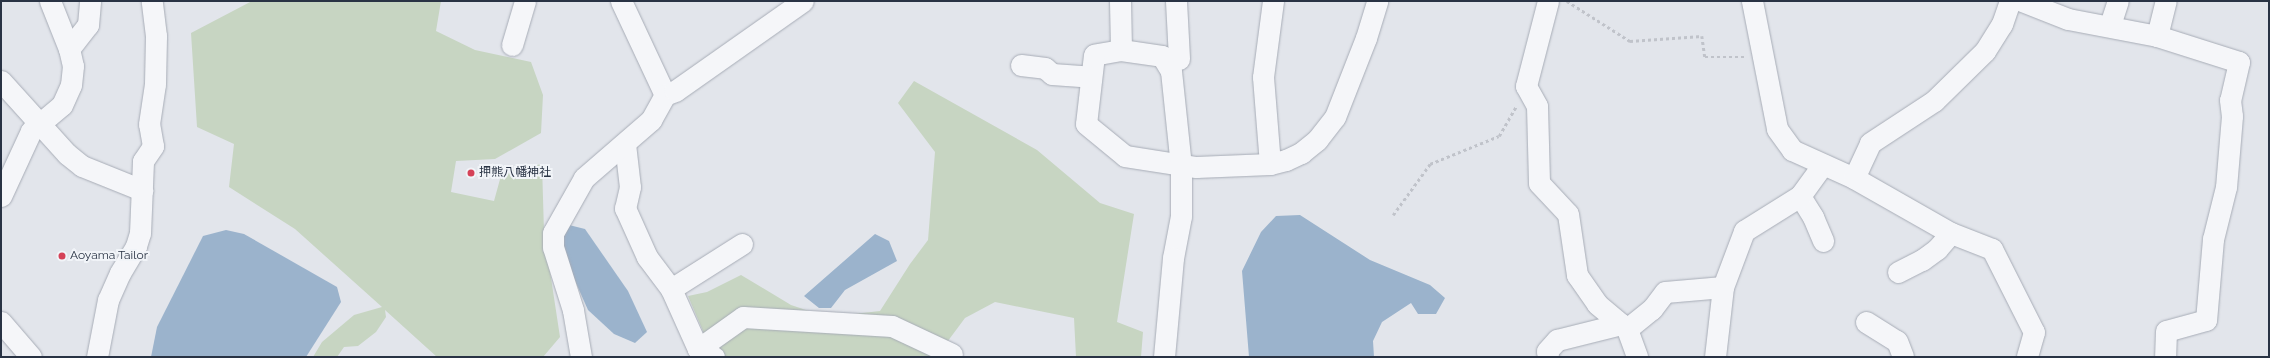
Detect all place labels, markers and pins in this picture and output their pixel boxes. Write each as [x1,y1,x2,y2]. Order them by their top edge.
place label: 押熊八幡神社 [479,166,551,180]
marker: 押熊八幡神社 [466,168,476,178]
place label: Aoyama Tailor [70,249,148,263]
marker: Aoyama Tailor [57,251,67,261]

